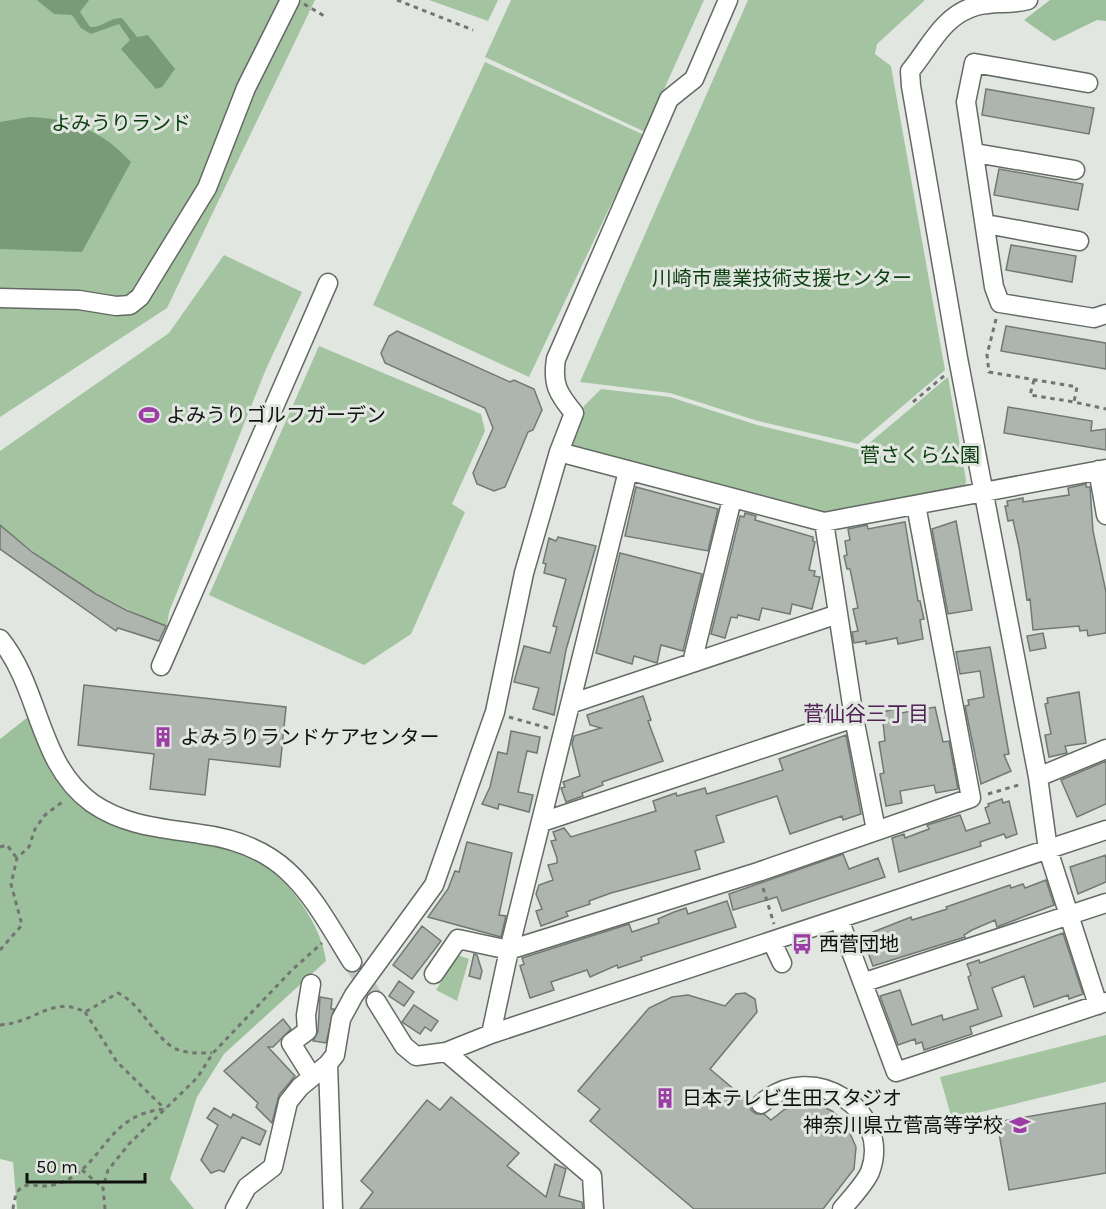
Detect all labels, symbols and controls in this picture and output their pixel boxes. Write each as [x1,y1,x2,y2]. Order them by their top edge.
park label: よみうりランド [51,112,191,135]
park label: 川崎市農業技術支援センター [652,267,912,290]
sports icon: よみうりゴルフガーデン [137,403,161,427]
place label: よみうりゴルフガーデン [166,404,386,427]
park label: 菅さくら公園 [860,444,980,467]
district label: 菅仙谷三丁目 [803,702,929,726]
building icon: よみうりランドケアセンター [151,725,175,749]
place label: よみうりランドケアセンター [180,726,440,749]
bus stop icon: 西菅団地 [790,932,814,956]
place label: 西菅団地 [819,933,899,956]
building icon: 日本テレビ生田スタジオ [653,1086,677,1110]
place label: 日本テレビ生田スタジオ [682,1087,902,1110]
school or university icon: 神奈川県立菅高等学校 [1008,1113,1032,1137]
place label: 神奈川県立菅高等学校 [803,1114,1003,1137]
scale bar [27,1146,146,1184]
text: 50 m [36,1156,78,1178]

